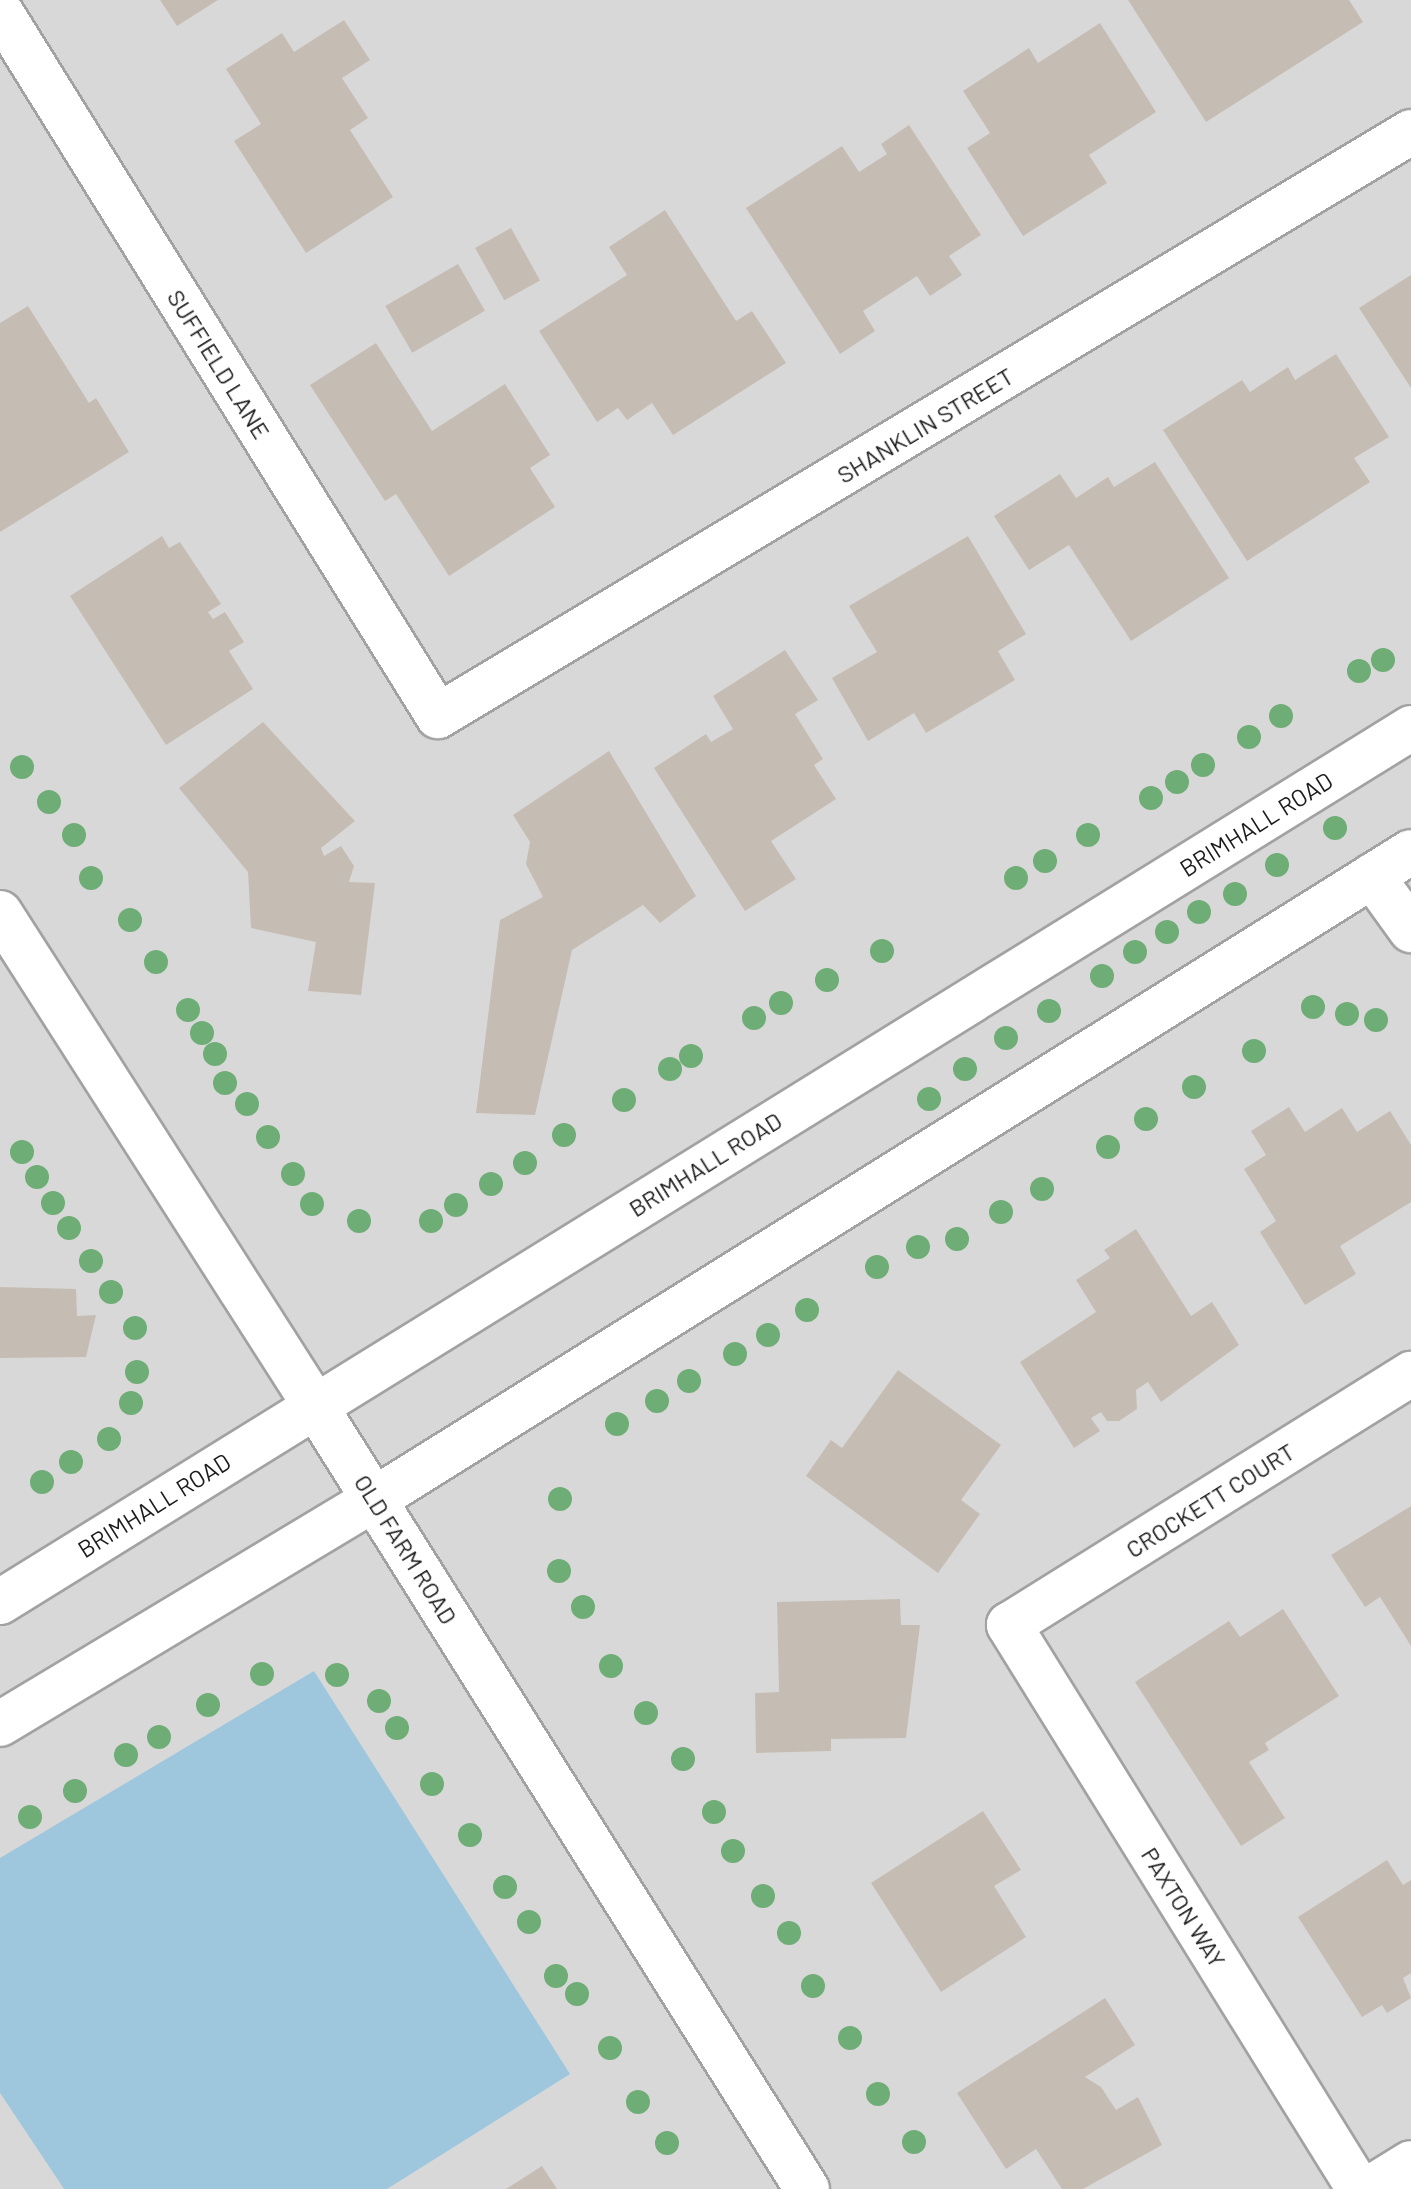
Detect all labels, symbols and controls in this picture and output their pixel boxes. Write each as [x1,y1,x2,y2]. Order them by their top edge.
street label: SUFFIELD LANE [162,284,276,444]
street label: SHANKLIN STREET [832,361,1018,489]
street label: BRIMHALL ROAD [1174,766,1338,882]
street label: BRIMHALL ROAD [623,1106,787,1222]
street label: CROCKETT COURT [1120,1437,1300,1563]
street label: BRIMHALL ROAD [72,1447,236,1563]
street label: OLD FARM ROAD [349,1469,463,1629]
street label: PAXTON WAY [1136,1842,1232,1972]

